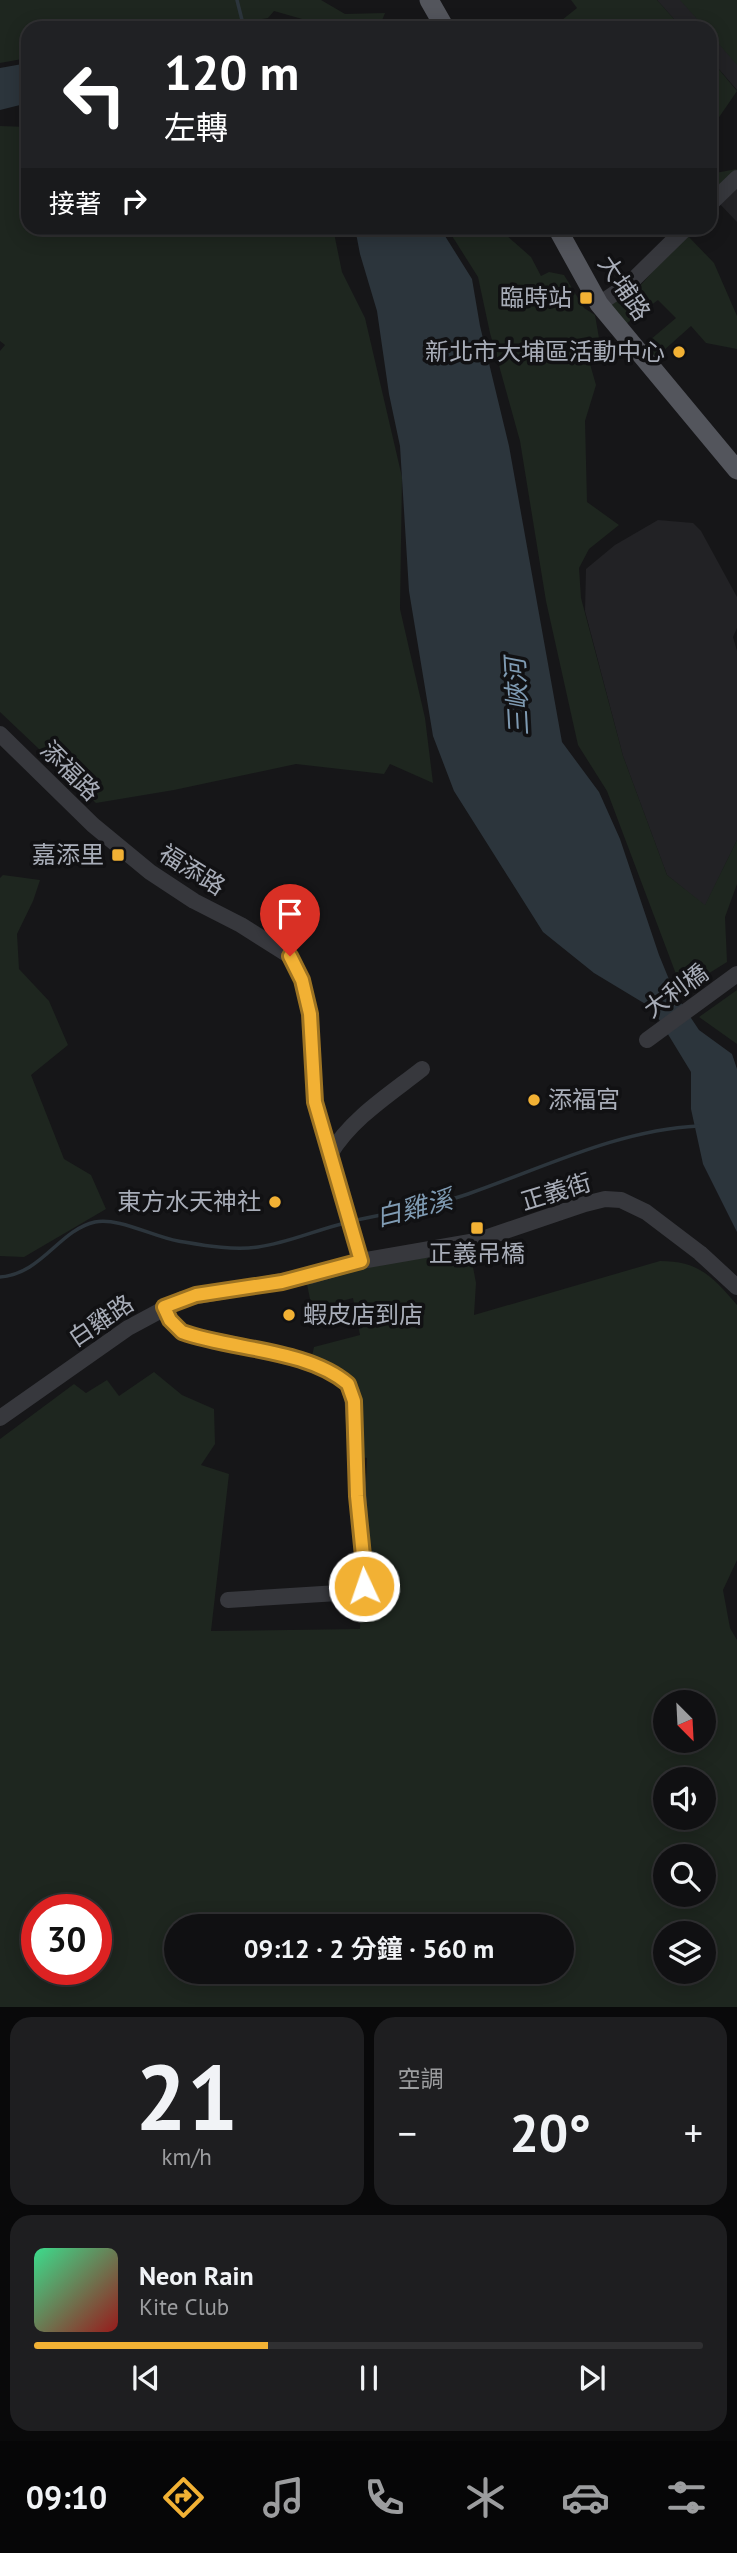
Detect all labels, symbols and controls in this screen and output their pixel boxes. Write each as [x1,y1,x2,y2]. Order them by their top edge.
text: 120 m [164,40,299,104]
icon: left [49,49,140,140]
text: 左轉 [164,106,228,148]
icon: right [115,182,153,220]
text: 接著 [49,187,101,220]
street label: 大埔路 [591,249,657,326]
place label: 臨時站 [500,282,572,313]
marker: 臨時站 [578,290,594,306]
place label: 新北市大埔區活動中心 [425,336,665,367]
marker: 新北市大埔區活動中心 [671,344,687,360]
water label: 三峽河 [498,652,535,737]
street label: 添福路 [34,734,107,807]
street label: 福添路 [154,837,231,902]
place label: 嘉添里 [32,839,104,870]
marker: 嘉添里 [110,847,126,863]
pin [260,884,320,956]
icon: arrive [271,895,309,933]
street label: 大利橋 [637,957,714,1024]
place label: 添福宮 [548,1084,620,1115]
marker: 添福宮 [526,1092,542,1108]
street label: 正義街 [517,1166,595,1217]
water label: 白雞溪 [372,1181,460,1233]
place label: 東方水天神社 [117,1186,261,1217]
marker: 東方水天神社 [267,1194,283,1210]
marker: 正義吊橋 [469,1220,485,1236]
place label: 正義吊橋 [429,1238,525,1269]
street label: 白雞路 [62,1288,139,1354]
place label: 蝦皮店到店 [303,1299,423,1330]
marker: 蝦皮店到店 [281,1307,297,1323]
position arrow [327,1549,401,1623]
north arrow [653,1690,716,1754]
map controls [653,1690,716,1984]
button: sound [653,1767,716,1830]
button: search [653,1844,716,1907]
speed limit sign: 30 [21,1894,112,1985]
button: layers [653,1921,716,1984]
text: 09:12 · 2 分鐘 · 560 m [244,1932,494,1965]
text: 21 [135,2037,238,2155]
text: 空調 [398,2064,444,2093]
text: 20° [509,2099,591,2166]
text: − [398,2108,417,2157]
text: + [684,2108,703,2157]
text: km/h [162,2142,212,2171]
text: Neon Rain [139,2259,254,2292]
text: Kite Club [139,2292,229,2321]
icon: previous [127,2359,165,2397]
icon: pause [350,2359,388,2397]
icon: next [573,2359,611,2397]
icon: directions [159,2473,208,2522]
icon: music [259,2473,308,2522]
icon: phone [360,2473,409,2522]
icon: climate [461,2473,510,2522]
icon: car [561,2473,610,2522]
icon: filters [662,2473,711,2522]
text: 09:10 [26,2476,107,2518]

